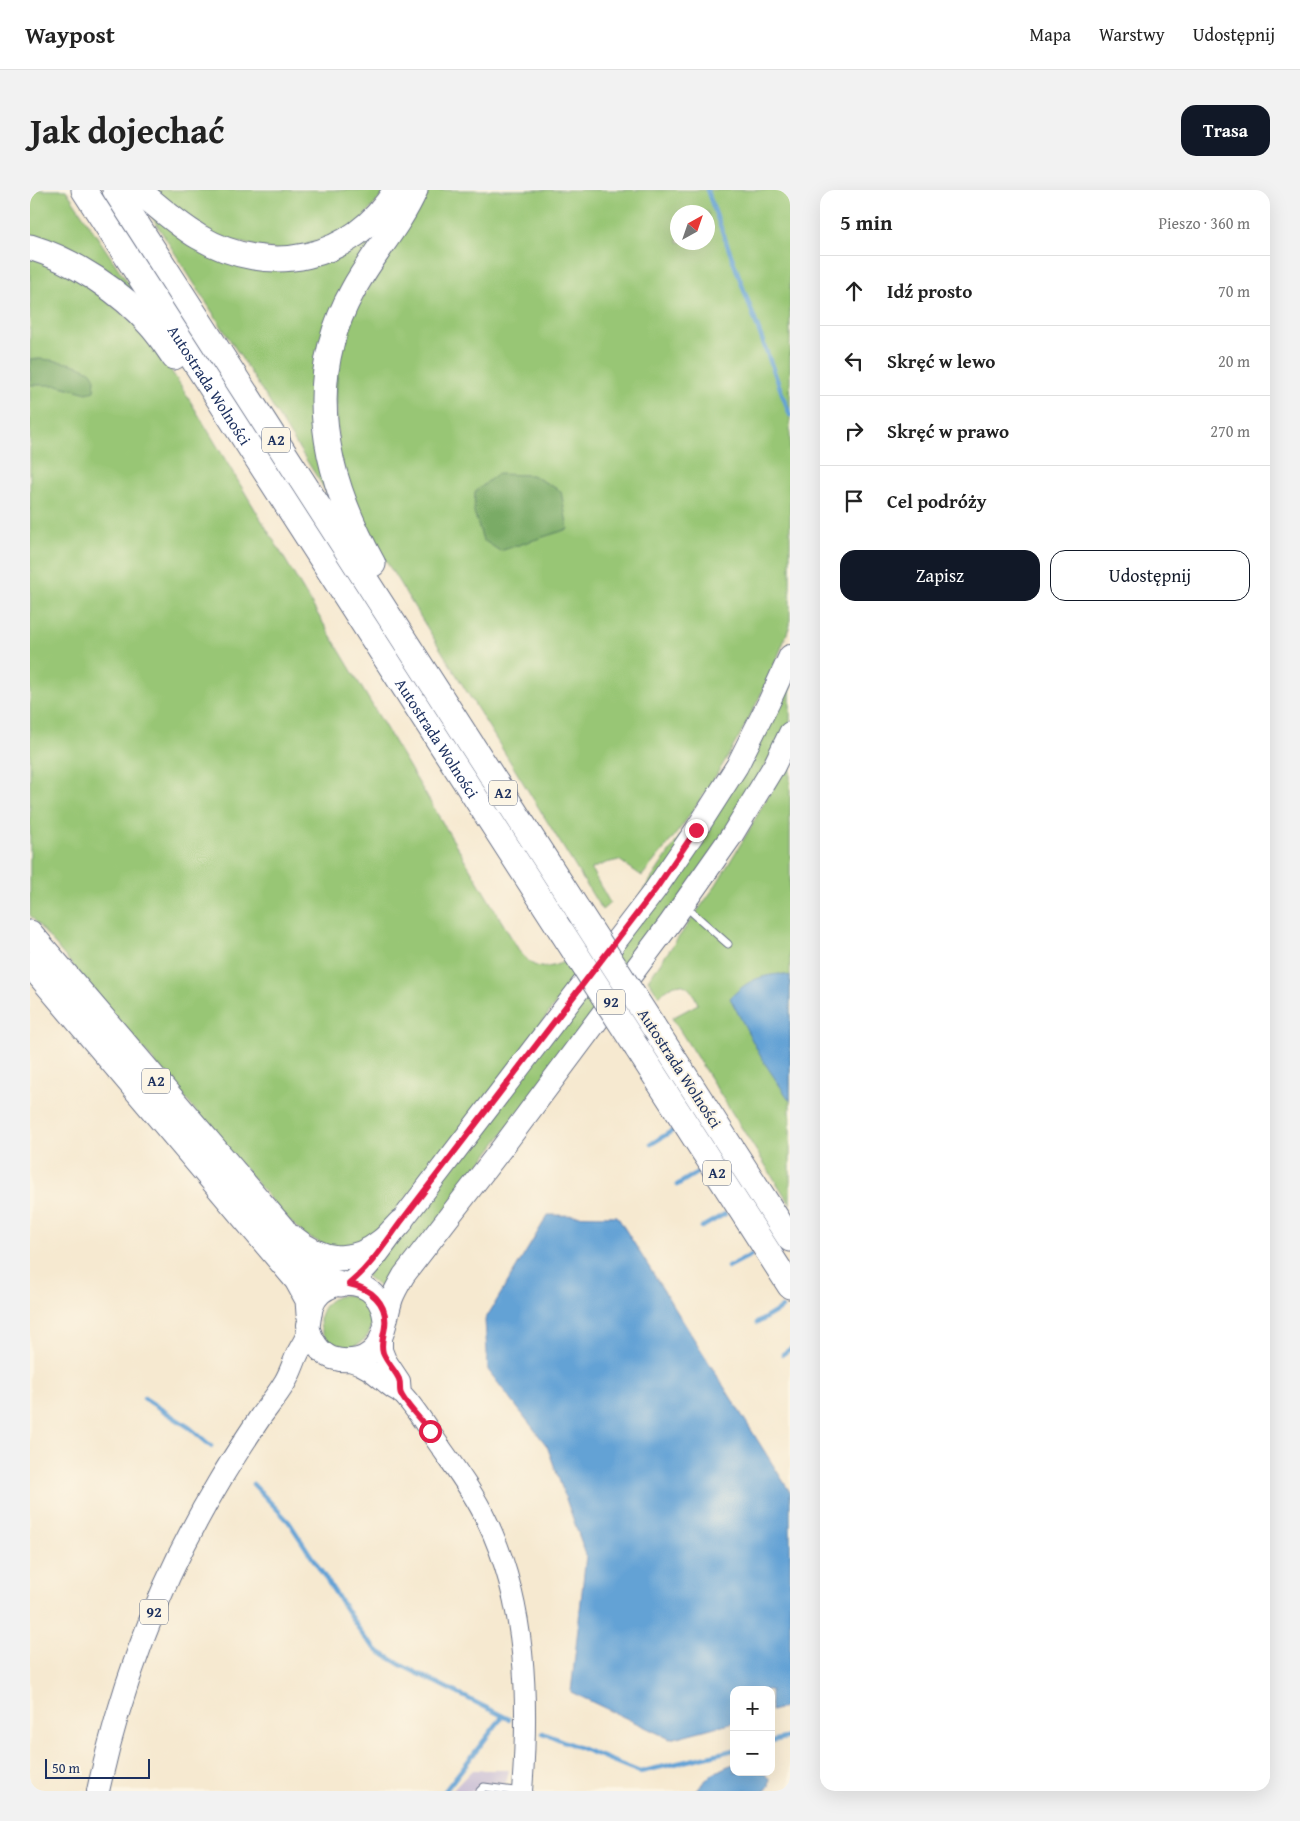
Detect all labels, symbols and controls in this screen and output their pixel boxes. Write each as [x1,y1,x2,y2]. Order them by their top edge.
text: Waypost [25,17,115,52]
text: Mapa [1029,21,1071,48]
text: Warstwy [1099,21,1165,48]
text: Udostępnij [1193,21,1275,48]
text: Jak dojechać [30,105,224,156]
button: Trasa [1181,105,1270,156]
north arrow [670,205,715,250]
text: 5 min [840,207,892,238]
text: Pieszo · 360 m [1158,211,1250,235]
icon: ahead [840,277,868,305]
text: Idź prosto [887,277,972,305]
text: 70 m [1218,279,1250,303]
street label: Autostrada Wolności [162,320,258,450]
icon: left [840,347,868,375]
text: Skręć w lewo [887,347,995,375]
text: 20 m [1218,349,1250,373]
icon: right [840,417,868,445]
text: Skręć w prawo [887,417,1009,445]
text: 270 m [1210,419,1250,443]
road number: A2 [262,428,290,452]
icon: arrive [840,487,868,515]
text: Cel podróży [887,487,987,515]
button: Zapisz [840,550,1040,601]
button: Udostępnij [1050,550,1250,601]
street label: Autostrada Wolności [389,673,485,803]
road number: A2 [489,780,517,806]
route end [685,819,708,842]
road number: 92 [597,990,625,1014]
street label: Autostrada Wolności [632,1003,728,1133]
road number: A2 [142,1068,170,1094]
road number: A2 [703,1160,731,1186]
route start [419,1420,442,1443]
road number: 92 [140,1600,168,1624]
map controls [730,1686,775,1776]
button: + [730,1686,775,1731]
button: − [730,1731,775,1776]
scale bar [45,1756,150,1779]
text: 50 m [52,1758,80,1778]

